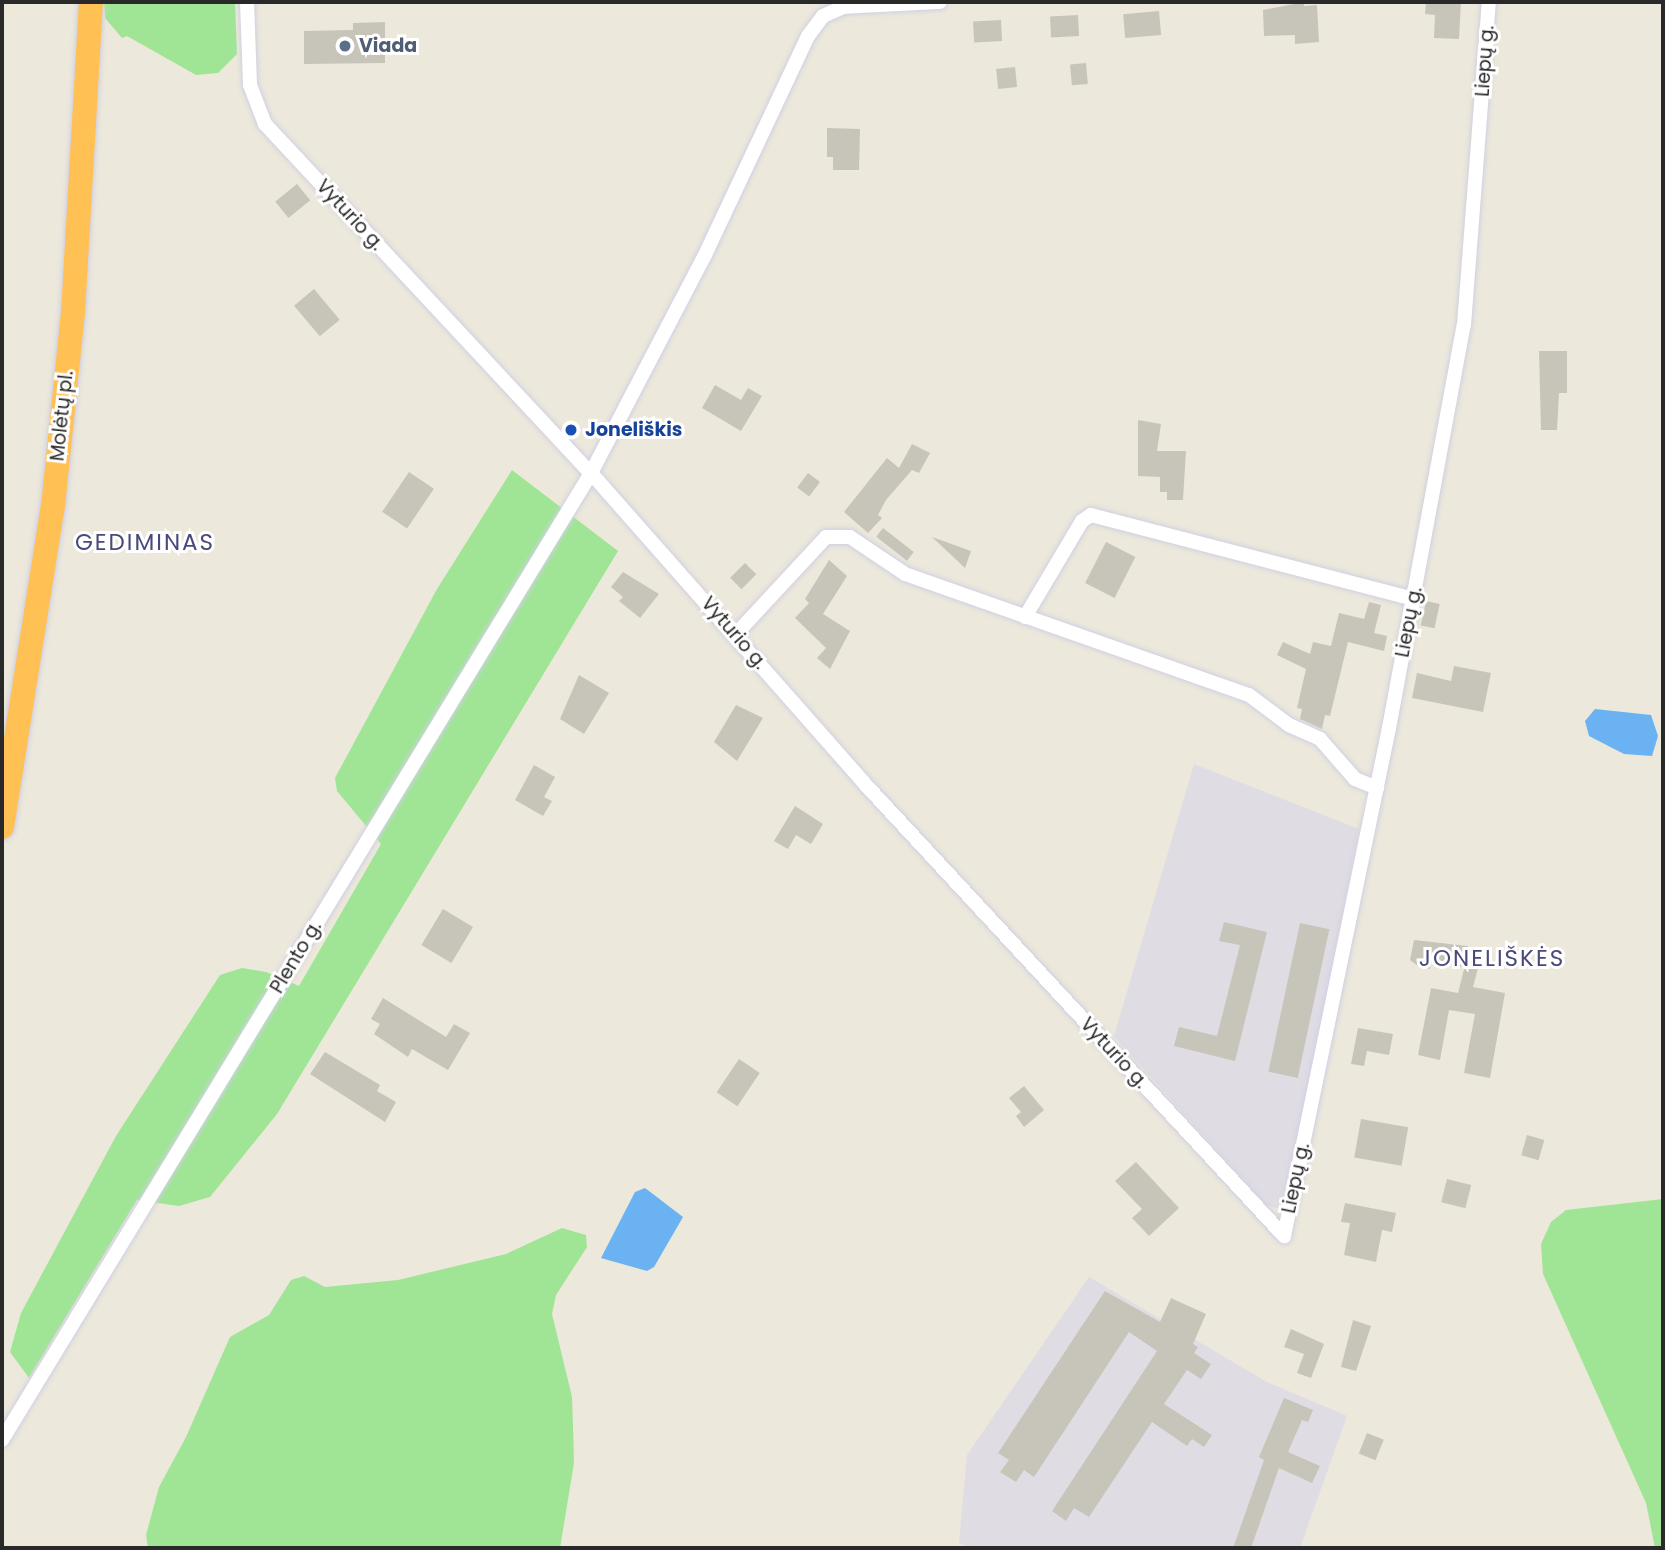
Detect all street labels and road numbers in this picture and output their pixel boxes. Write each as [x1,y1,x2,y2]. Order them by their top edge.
street label: Liepų g. [1471,25,1499,97]
street label: Vyturio g. [312,175,388,255]
street label: Molėtų pl. [46,370,78,462]
street label: Liepų g. [1391,585,1427,659]
street label: Vyturio g. [696,592,772,674]
street label: Plento g. [265,917,327,997]
street label: Vyturio g. [1076,1013,1152,1093]
street label: Liepų g. [1277,1141,1315,1215]

